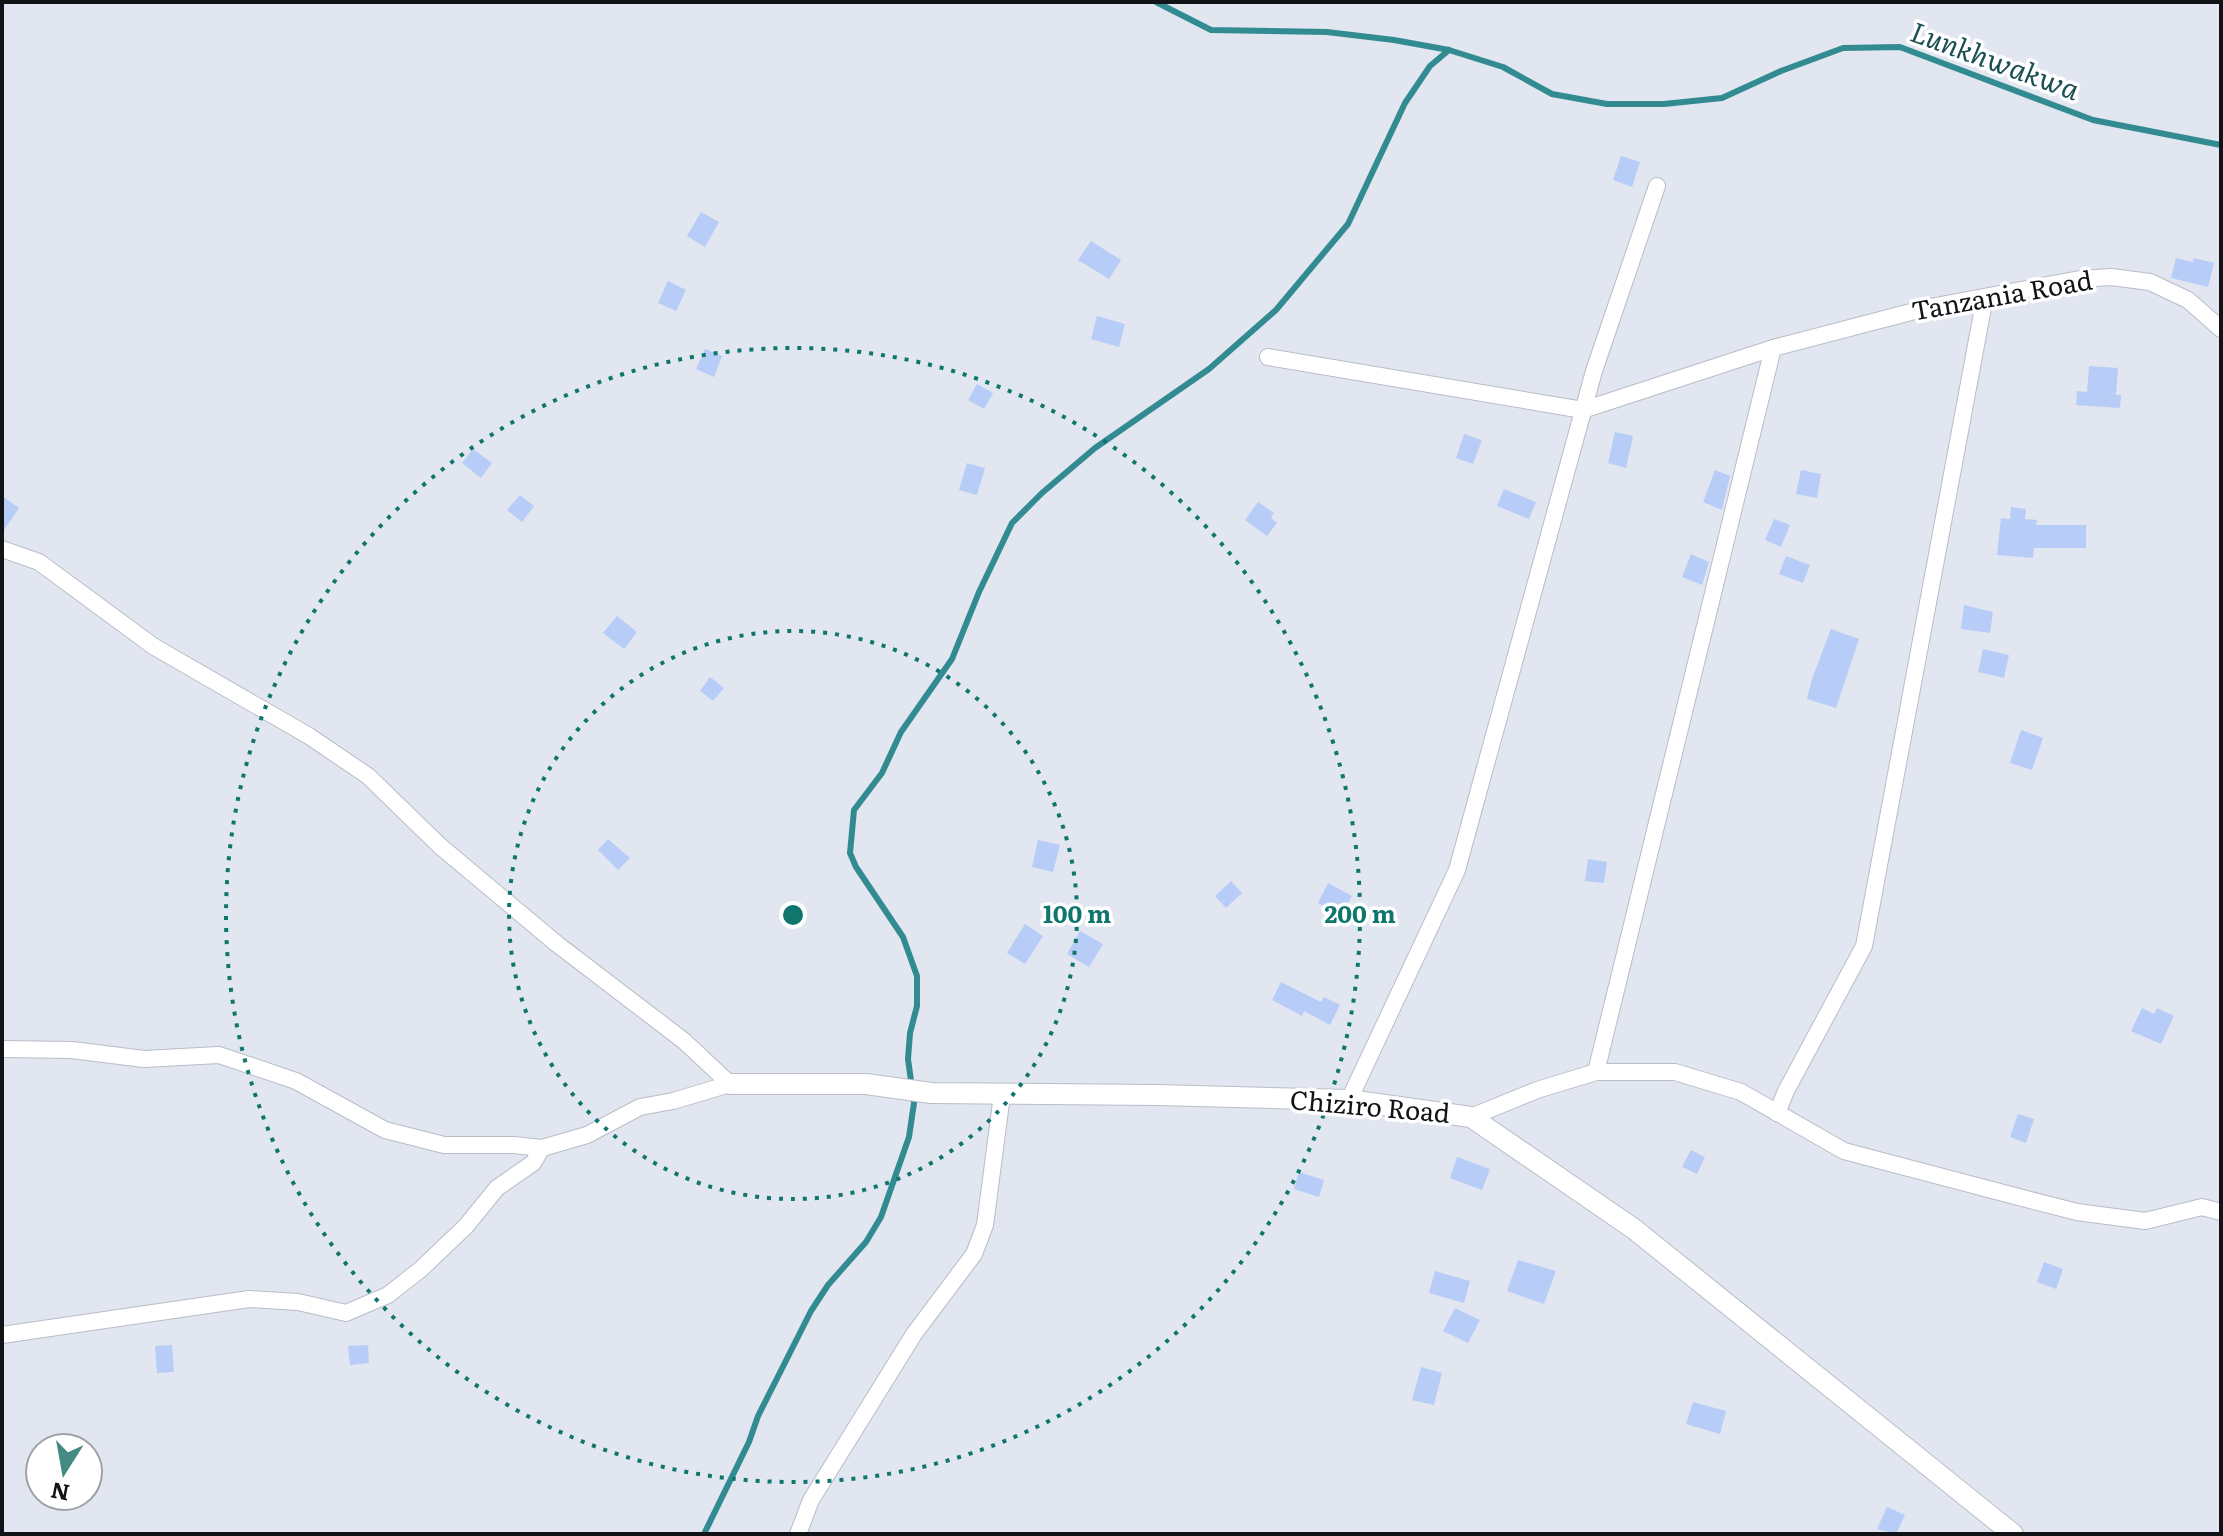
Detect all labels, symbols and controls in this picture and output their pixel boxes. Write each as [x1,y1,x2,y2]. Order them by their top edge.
water label: Lunkhwakwa [1906,9,2086,109]
street label: Tanzania Road [1908,258,2095,329]
text: 100 m [1043,895,1111,930]
text: 200 m [1324,895,1396,930]
centre of rings [779,901,807,929]
street label: Chiziro Road [1289,1078,1452,1131]
north arrow [24,1432,104,1512]
text: N [48,1475,72,1511]

